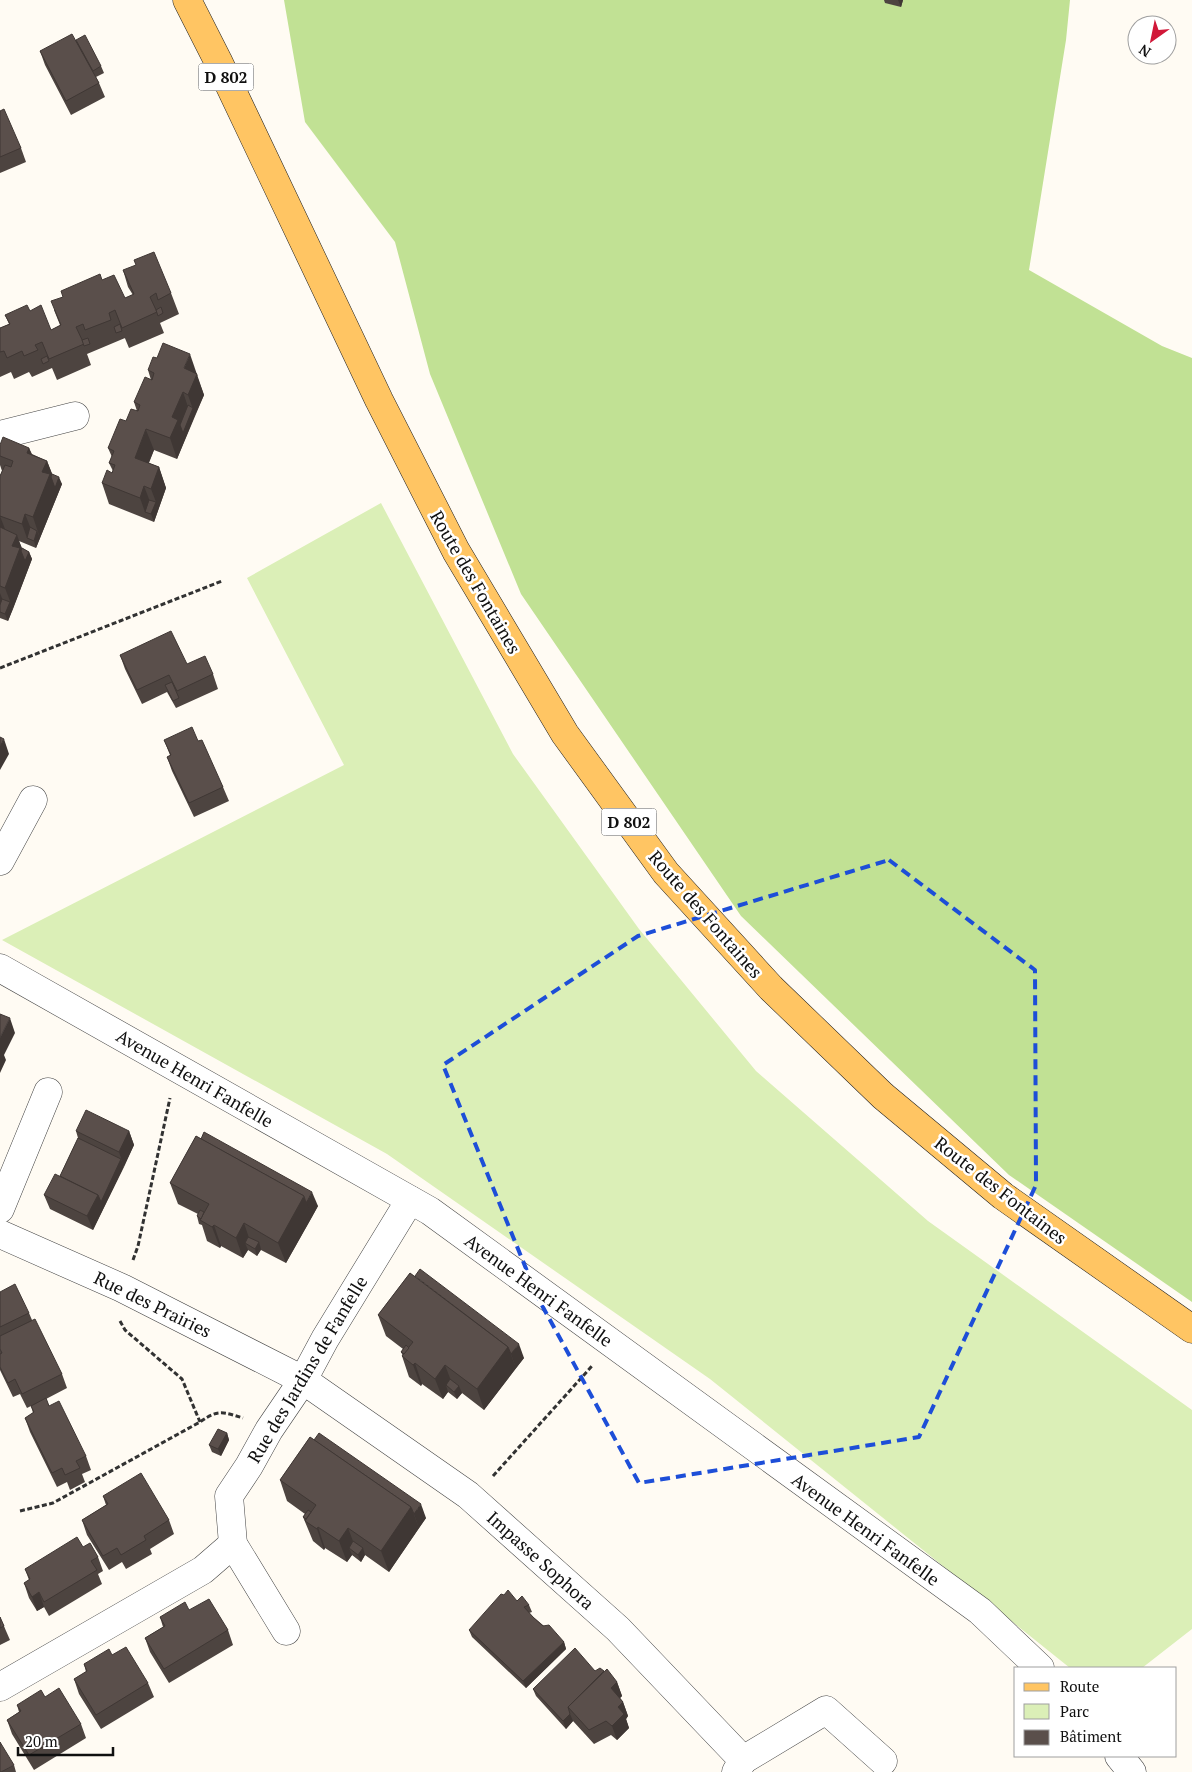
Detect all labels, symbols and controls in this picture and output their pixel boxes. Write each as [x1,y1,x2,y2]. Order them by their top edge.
north arrow [1127,15,1177,65]
text: N [1135,40,1154,62]
road number: D 802 [198,64,254,90]
street label: Route des Fontaines [425,506,527,658]
road number: D 802 [602,809,656,836]
street label: Route des Fontaines [644,845,768,983]
street label: Avenue Henri Fanfelle [112,1023,278,1133]
street label: Route des Fontaines [930,1131,1072,1249]
street label: Avenue Henri Fanfelle [460,1228,618,1352]
street label: Rue des Prairies [90,1265,216,1343]
street label: Rue des Jardins de Fanfelle [241,1271,373,1467]
street label: Avenue Henri Fanfelle [787,1467,945,1591]
street label: Impasse Sophora [482,1505,600,1615]
legend [1014,1667,1177,1757]
text: Route [1060,1676,1099,1696]
text: Parc [1060,1701,1089,1721]
scale bar [18,1724,112,1756]
text: Bâtiment [1060,1726,1122,1746]
text: 20 m [25,1731,58,1751]

